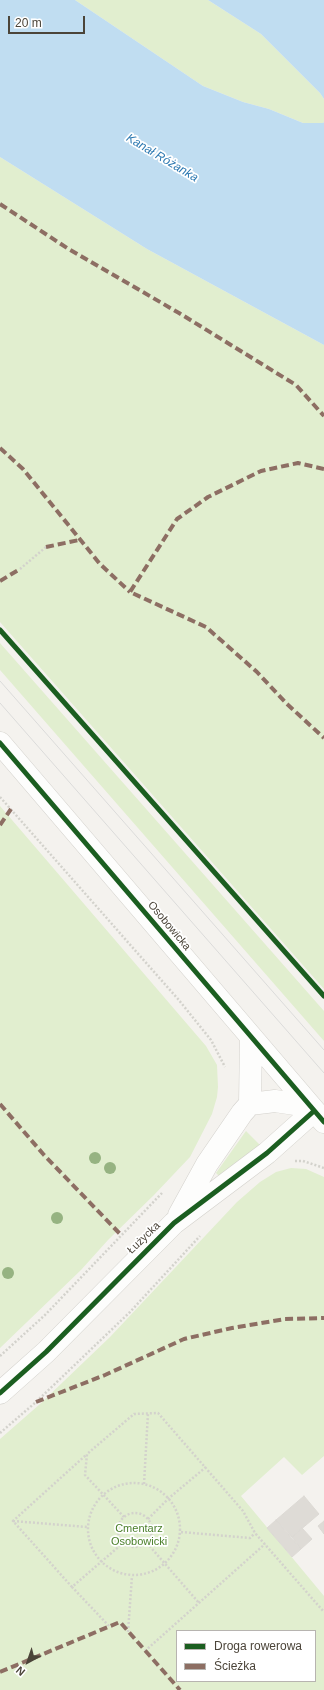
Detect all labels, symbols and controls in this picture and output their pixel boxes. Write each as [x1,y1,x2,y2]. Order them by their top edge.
scale bar [10,8,87,34]
text: 20 m [15,16,42,30]
water label: Kanał Różanka [123,131,201,185]
street label: Osobowicka [145,899,193,953]
street label: Łużycka [125,1219,163,1257]
park label: Cmentarz Osobowicki [111,1522,167,1548]
legend [176,1630,316,1682]
text: Droga rowerowa [214,1639,302,1653]
north arrow [8,1642,48,1682]
text: Ścieżka [214,1659,256,1673]
text: N [13,1664,27,1678]

